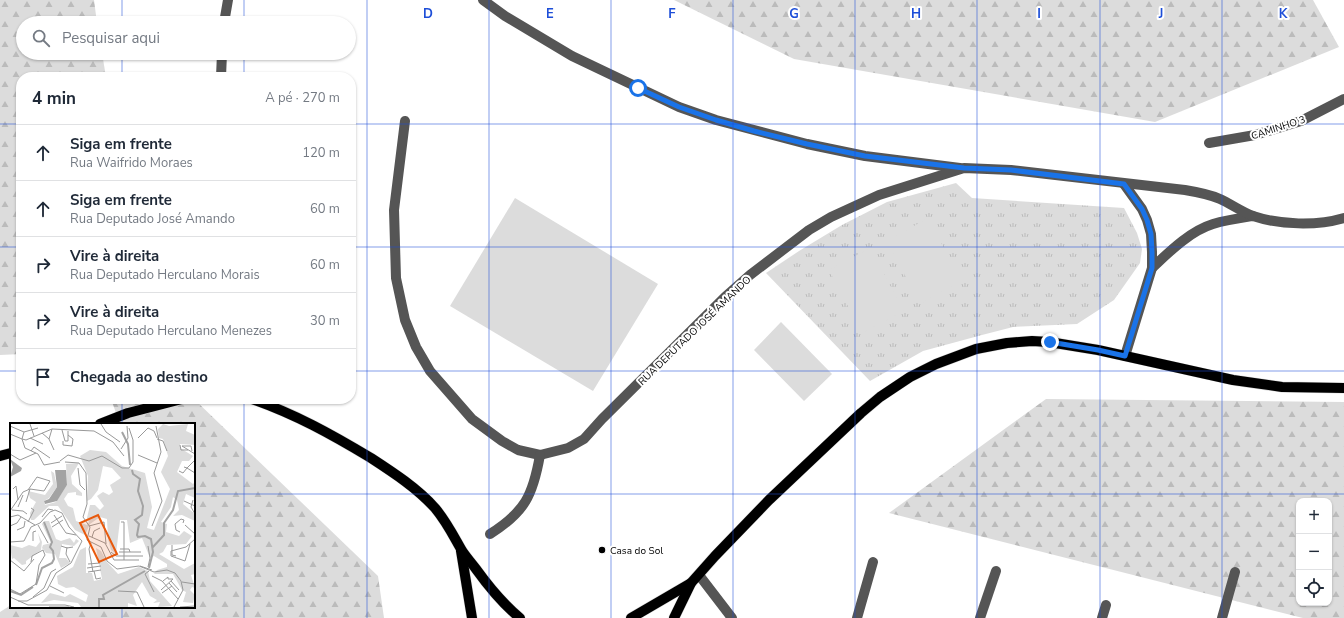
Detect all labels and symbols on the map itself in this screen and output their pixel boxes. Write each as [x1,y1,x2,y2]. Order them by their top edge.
text: D [423,5,433,23]
text: E [546,5,554,23]
text: F [668,5,676,23]
text: G [789,5,799,23]
text: H [911,5,921,23]
text: I [1037,5,1041,23]
text: J [1158,5,1163,23]
text: K [1279,5,1288,23]
route start [629,79,647,97]
street label: CAMINHO 3 [1249,113,1307,143]
street label: RUA DEPUTADO JOSÉ AMANDO [635,273,754,389]
route end [1041,333,1059,351]
inset map [10,423,195,608]
place label: Casa do Sol [610,544,663,558]
marker: Casa do Sol [597,545,607,555]

